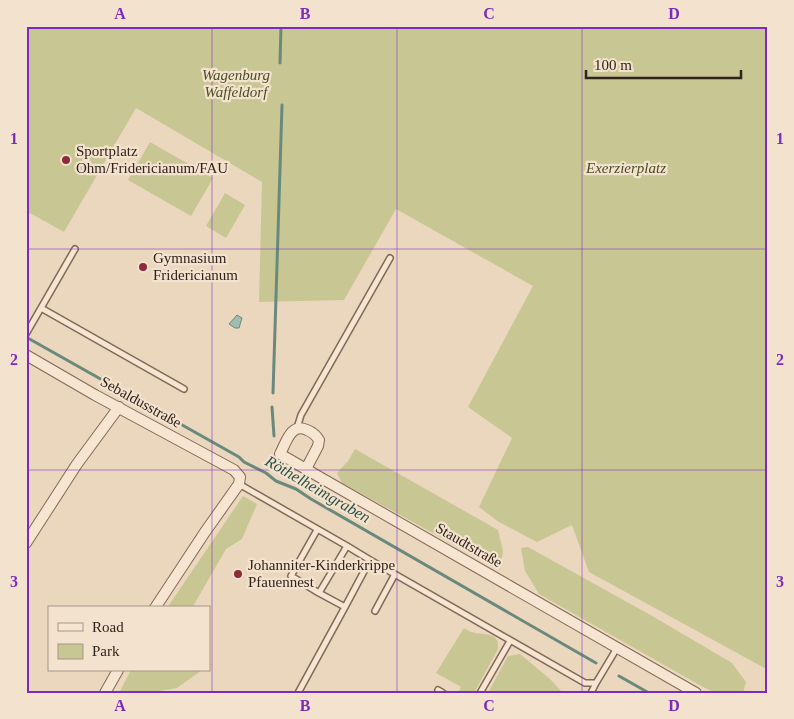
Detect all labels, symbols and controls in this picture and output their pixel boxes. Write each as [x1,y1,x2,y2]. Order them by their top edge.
text: A [114,5,126,22]
text: B [300,5,311,22]
text: C [483,5,495,22]
text: D [668,5,680,22]
scale bar [586,48,742,80]
text: 100 m [594,57,632,73]
park label: Wagenburg Waffeldorf [202,67,271,100]
text: 1 [10,130,18,147]
text: 1 [776,130,784,147]
place label: Sportplatz Ohm/Fridericianum/FAU [76,143,228,176]
marker: Sportplatz Ohm/Fridericianum/FAU [60,154,72,166]
park label: Exerzierplatz [585,160,666,176]
place label: Gymnasium Fridericianum [153,250,238,283]
marker: Gymnasium Fridericianum [137,261,149,273]
text: 2 [10,351,18,368]
text: 2 [776,351,784,368]
street label: Sebaldusstraße [98,373,185,431]
water label: Röthelheimgraben [261,452,373,527]
street label: Staudtstraße [433,520,505,571]
place label: Johanniter-Kinderkrippe Pfauennest [248,557,395,590]
marker: Johanniter-Kinderkrippe Pfauennest [232,568,244,580]
text: 3 [10,573,18,590]
text: 3 [776,573,784,590]
legend [48,606,210,672]
text: Road [92,619,124,635]
text: Park [92,643,120,659]
text: A [114,697,126,714]
text: B [300,697,311,714]
text: C [483,697,495,714]
text: D [668,697,680,714]

